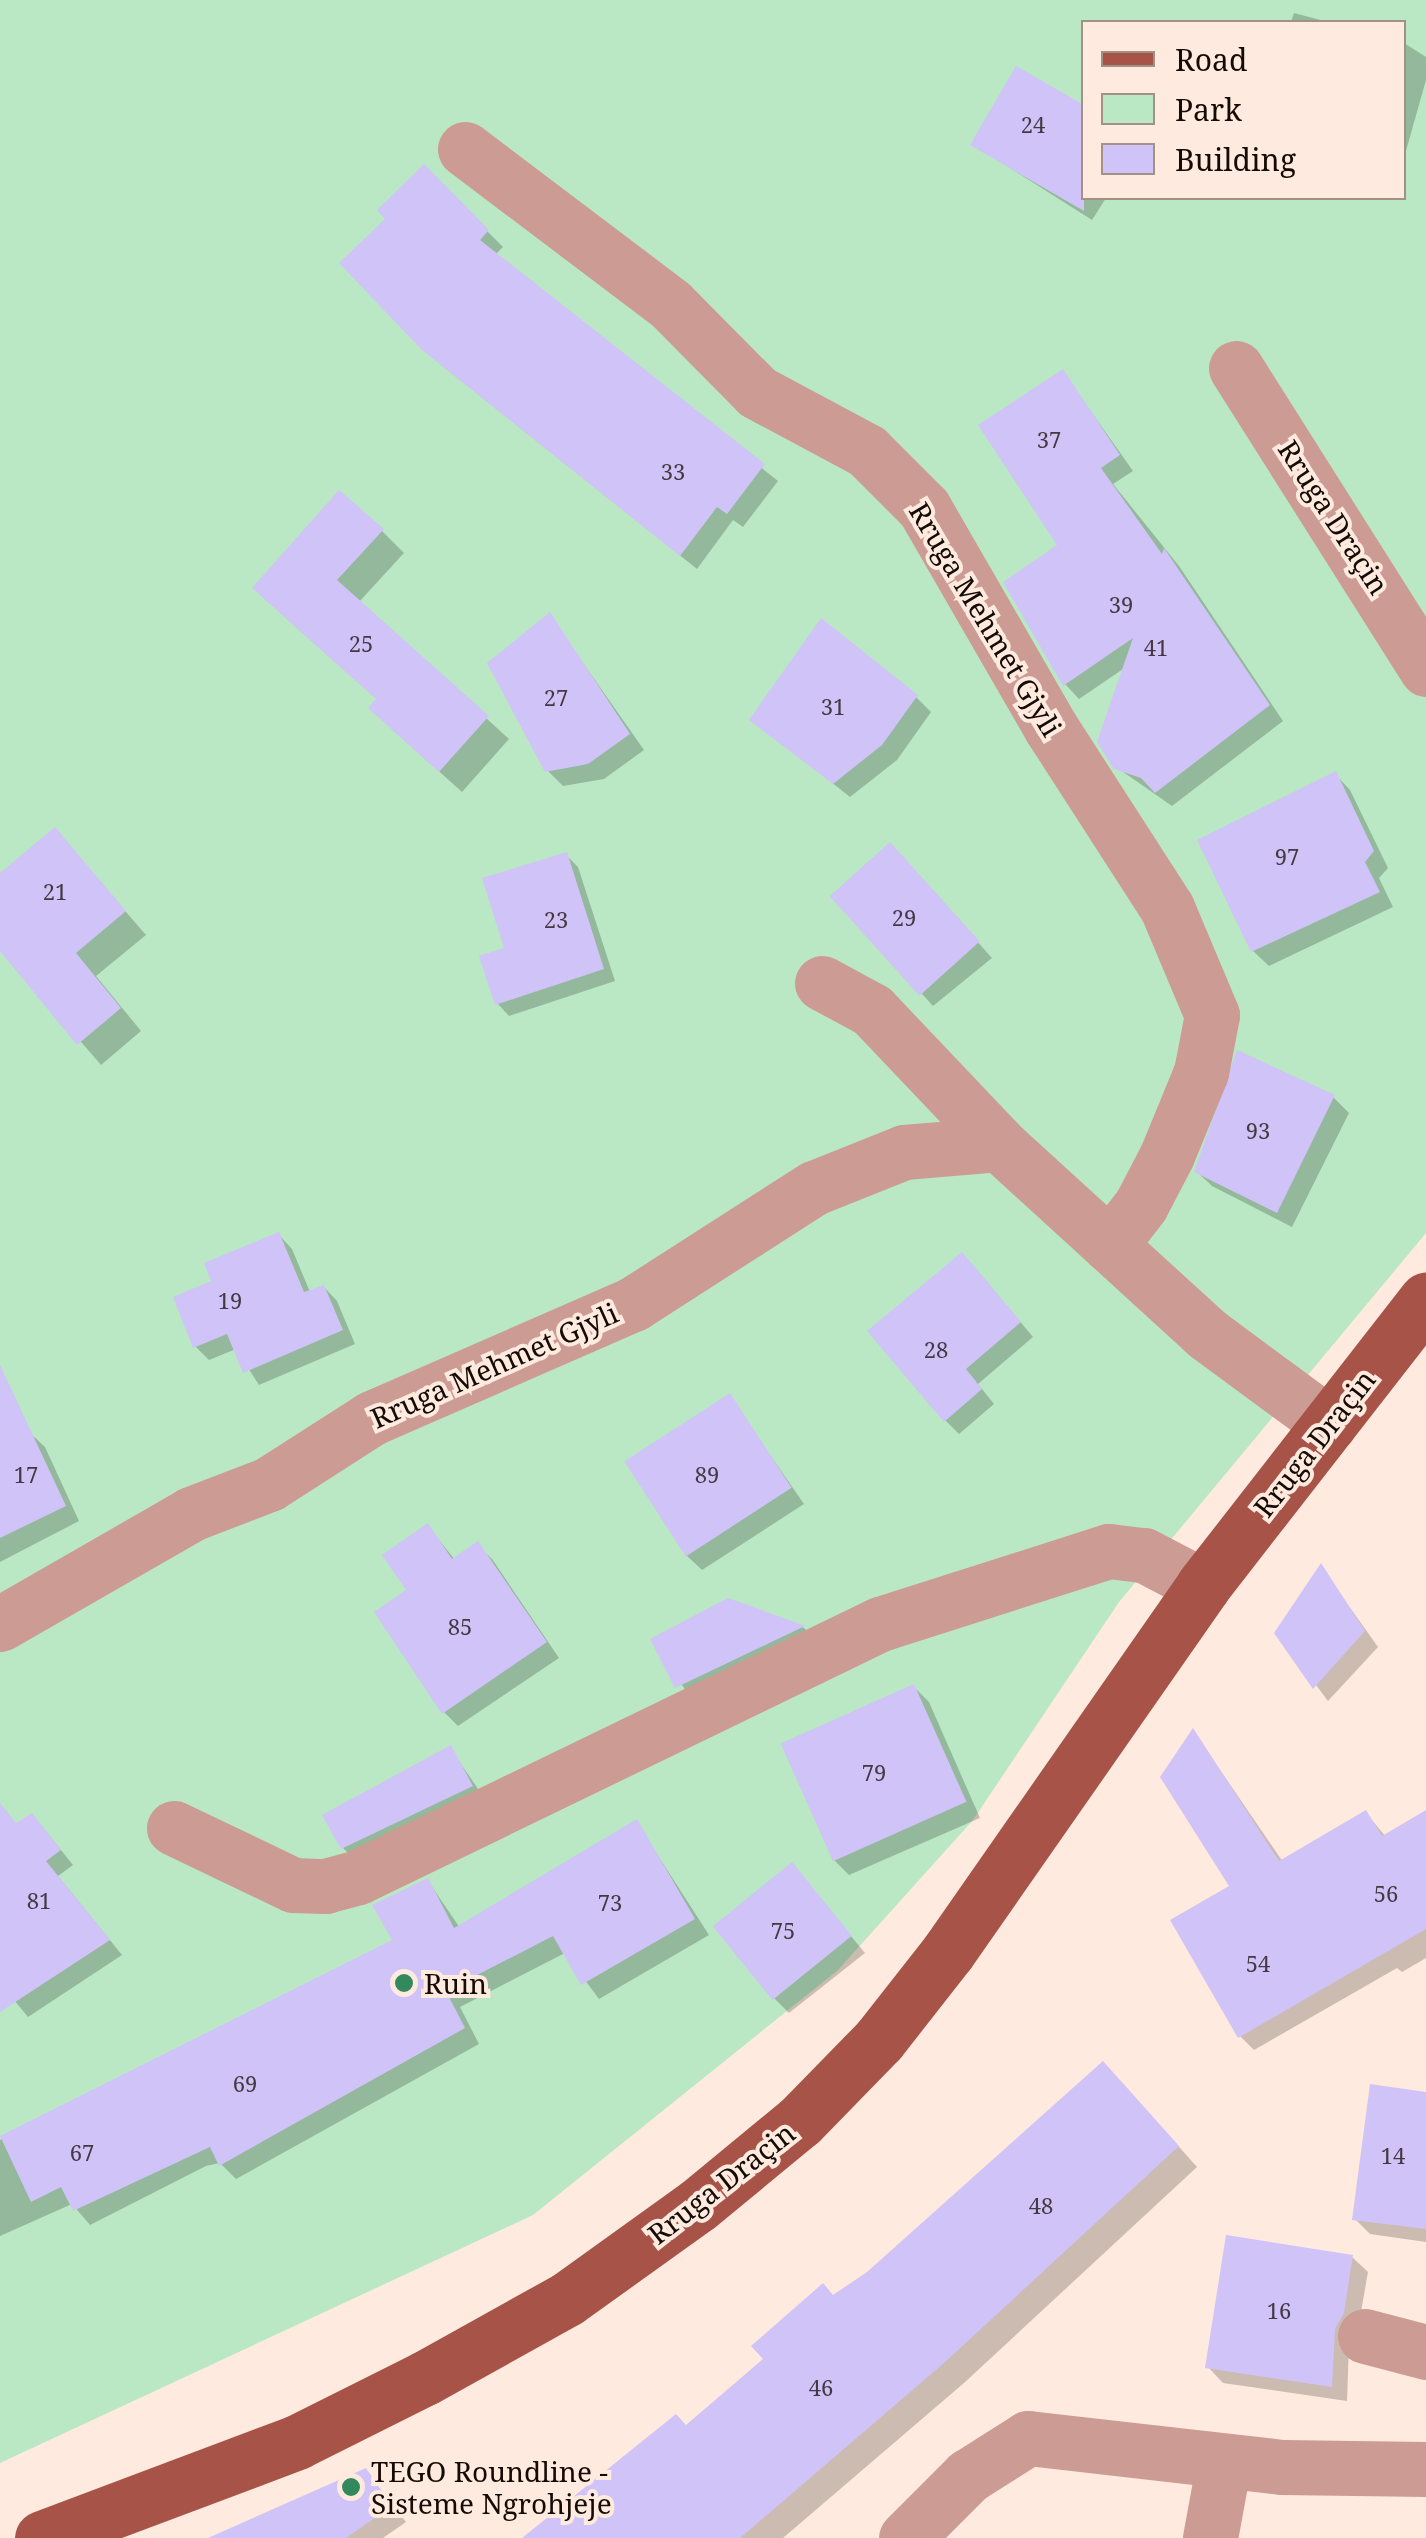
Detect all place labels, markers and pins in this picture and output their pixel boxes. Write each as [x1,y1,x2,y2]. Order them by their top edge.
place label: Ruin [424,1966,487,2000]
marker: Ruin [393,1972,415,1994]
place label: TEGO Roundline - Sisteme Ngrohjeje [371,2454,612,2520]
marker: TEGO Roundline - Sisteme Ngrohjeje [340,2476,362,2498]

